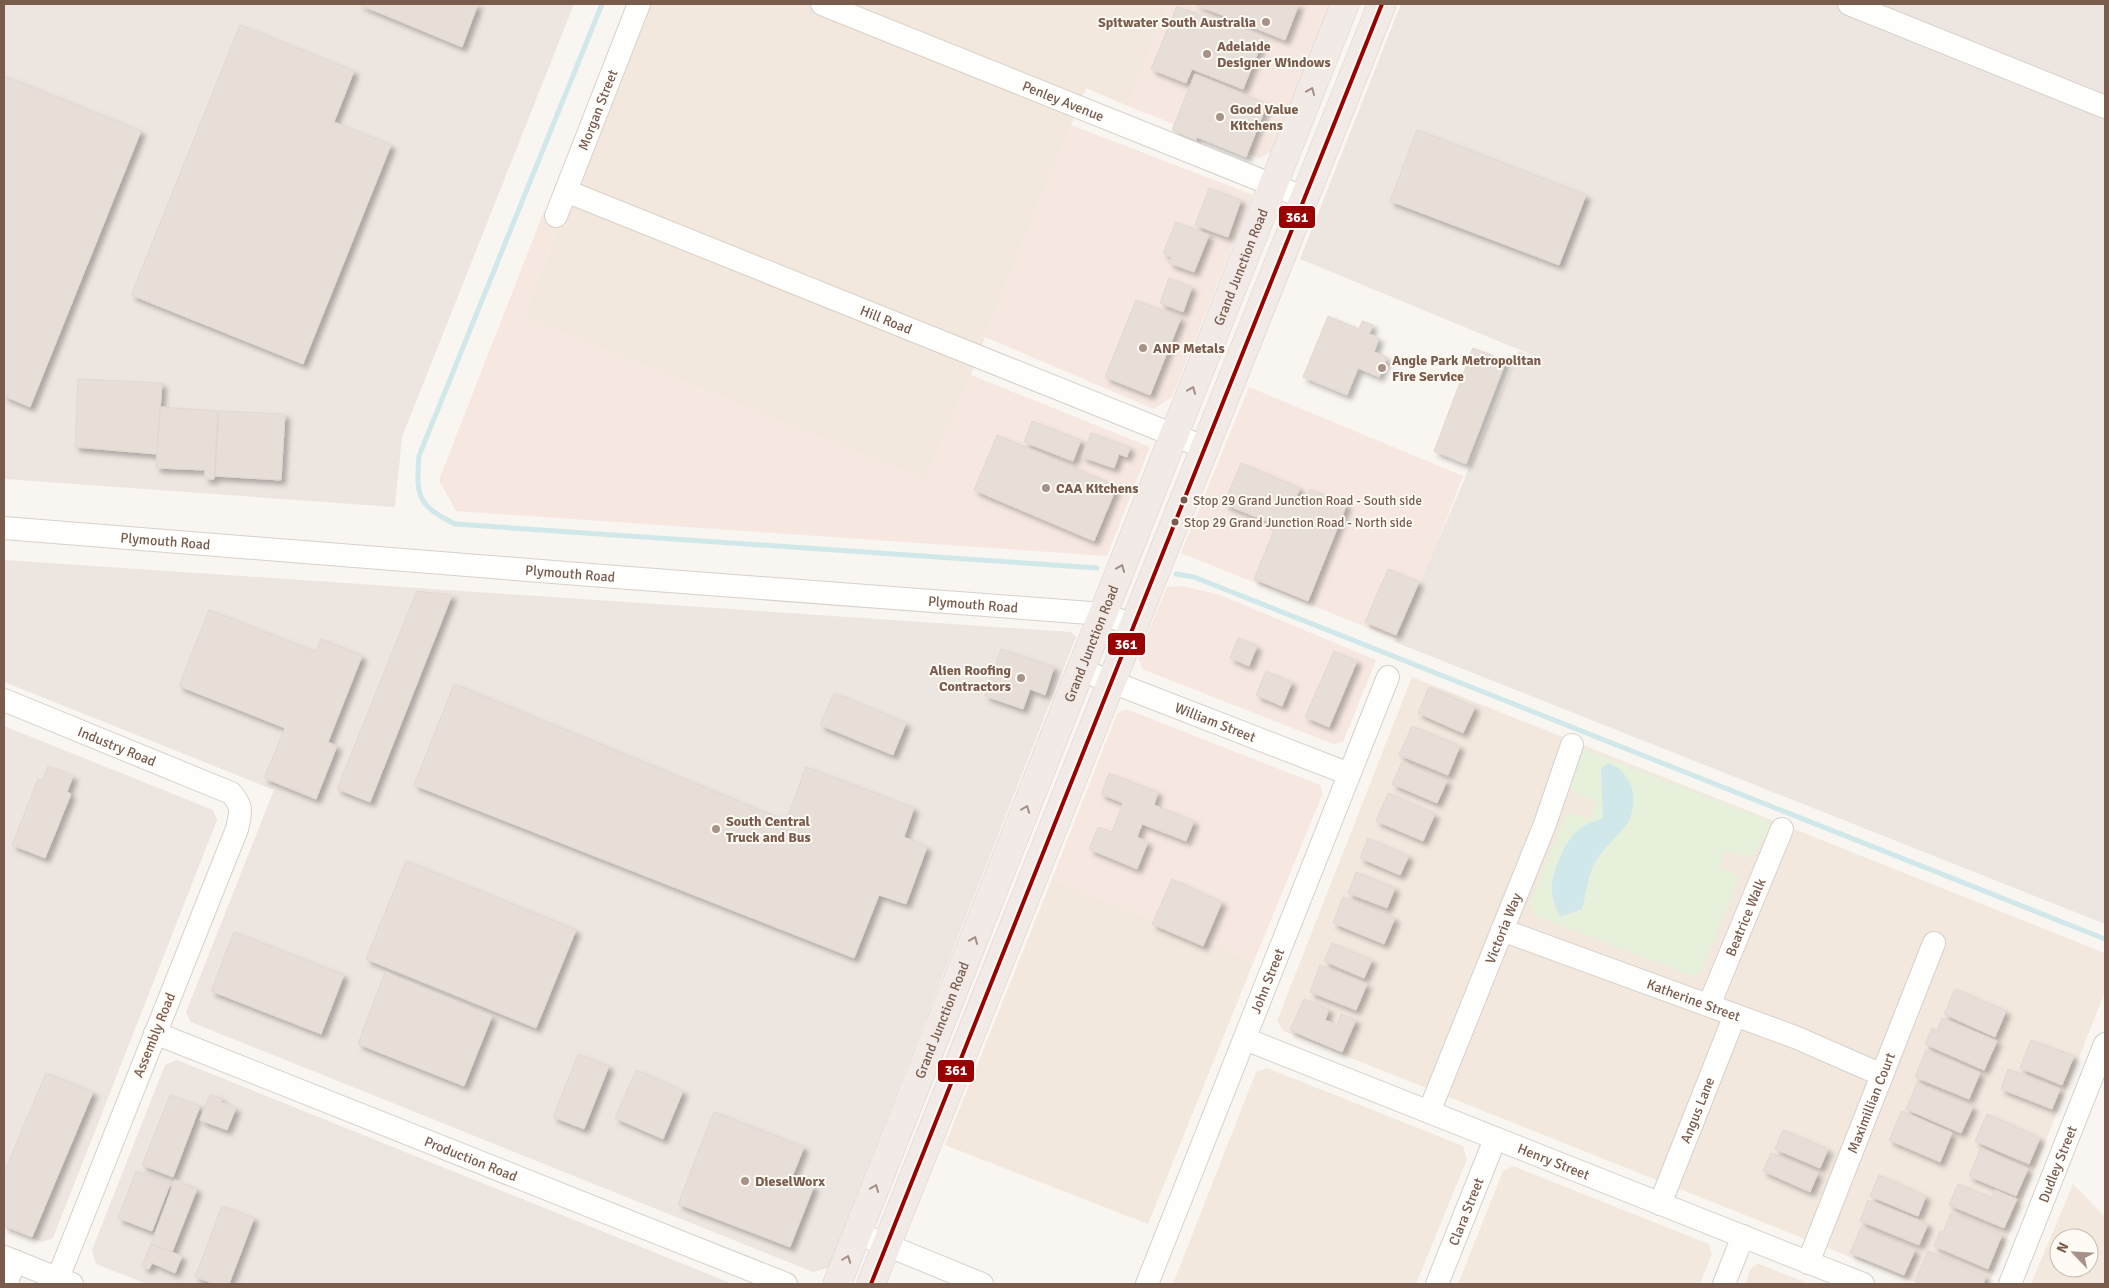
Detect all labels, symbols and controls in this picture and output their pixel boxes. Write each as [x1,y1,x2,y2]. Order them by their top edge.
place label: Spitwater South Australia [1098,14,1256,31]
marker: Spitwater South Australia [1260,16,1272,28]
place label: Adelaide Designer Windows [1217,38,1331,71]
marker: Adelaide Designer Windows [1201,48,1213,60]
street label: Morgan Street [575,67,622,153]
street label: Penley Avenue [1020,77,1106,125]
one-way arrow [1304,87,1315,96]
place label: Good Value Kitchens [1230,101,1298,134]
marker: Good Value Kitchens [1214,111,1226,123]
line badge: 361 [1278,205,1316,229]
street label: Grand Junction Road [1210,206,1272,328]
text: 361 [1286,209,1309,226]
street label: Hill Road [858,302,914,338]
place label: ANP Metals [1153,340,1225,357]
marker: ANP Metals [1137,342,1149,354]
place label: Angle Park Metropolitan Fire Service [1392,352,1542,385]
marker: Angle Park Metropolitan Fire Service [1376,362,1388,374]
one-way arrow [1186,386,1196,395]
place label: CAA Kitchens [1056,480,1138,497]
marker: CAA Kitchens [1040,482,1052,494]
place label: Stop 29 Grand Junction Road - South side [1193,493,1422,509]
marker: Stop 29 Grand Junction Road - South side [1179,495,1189,505]
place label: Stop 29 Grand Junction Road - North side [1184,515,1412,531]
marker: Stop 29 Grand Junction Road - North side [1170,517,1180,527]
street label: Plymouth Road [120,529,211,553]
street label: Plymouth Road [525,562,616,586]
one-way arrow [1116,565,1126,573]
street label: Grand Junction Road [1061,583,1122,705]
street label: Plymouth Road [927,593,1019,617]
line badge: 361 [1107,632,1146,656]
text: 361 [1115,636,1138,653]
place label: Alien Roofing Contractors [929,662,1011,695]
marker: Alien Roofing Contractors [1015,672,1027,684]
street label: William Street [1172,699,1258,746]
street label: Industry Road [75,723,158,770]
one-way arrow [1020,805,1030,814]
place label: South Central Truck and Bus [726,813,811,846]
marker: South Central Truck and Bus [710,823,722,835]
street label: Beatrice Walk [1722,876,1770,959]
street label: Victoria Way [1482,890,1525,966]
one-way arrow [968,936,978,945]
street label: John Street [1247,946,1288,1016]
street label: Grand Junction Road [911,959,973,1081]
street label: Katherine Street [1644,976,1743,1025]
street label: Assembly Road [130,990,179,1080]
street label: Maximillian Court [1844,1050,1899,1156]
line badge: 361 [937,1059,975,1083]
text: 361 [945,1062,968,1079]
street label: Angus Lane [1677,1075,1718,1146]
street label: Dudley Street [2035,1123,2081,1205]
street label: Production Road [422,1133,520,1185]
street label: Henry Street [1515,1140,1592,1184]
place label: DieselWorx [755,1173,825,1190]
marker: DieselWorx [739,1175,751,1187]
street label: Clara Street [1445,1175,1488,1248]
one-way arrow [868,1184,879,1193]
north arrow [2049,1228,2099,1278]
text: N [2053,1240,2072,1256]
one-way arrow [841,1255,851,1264]

